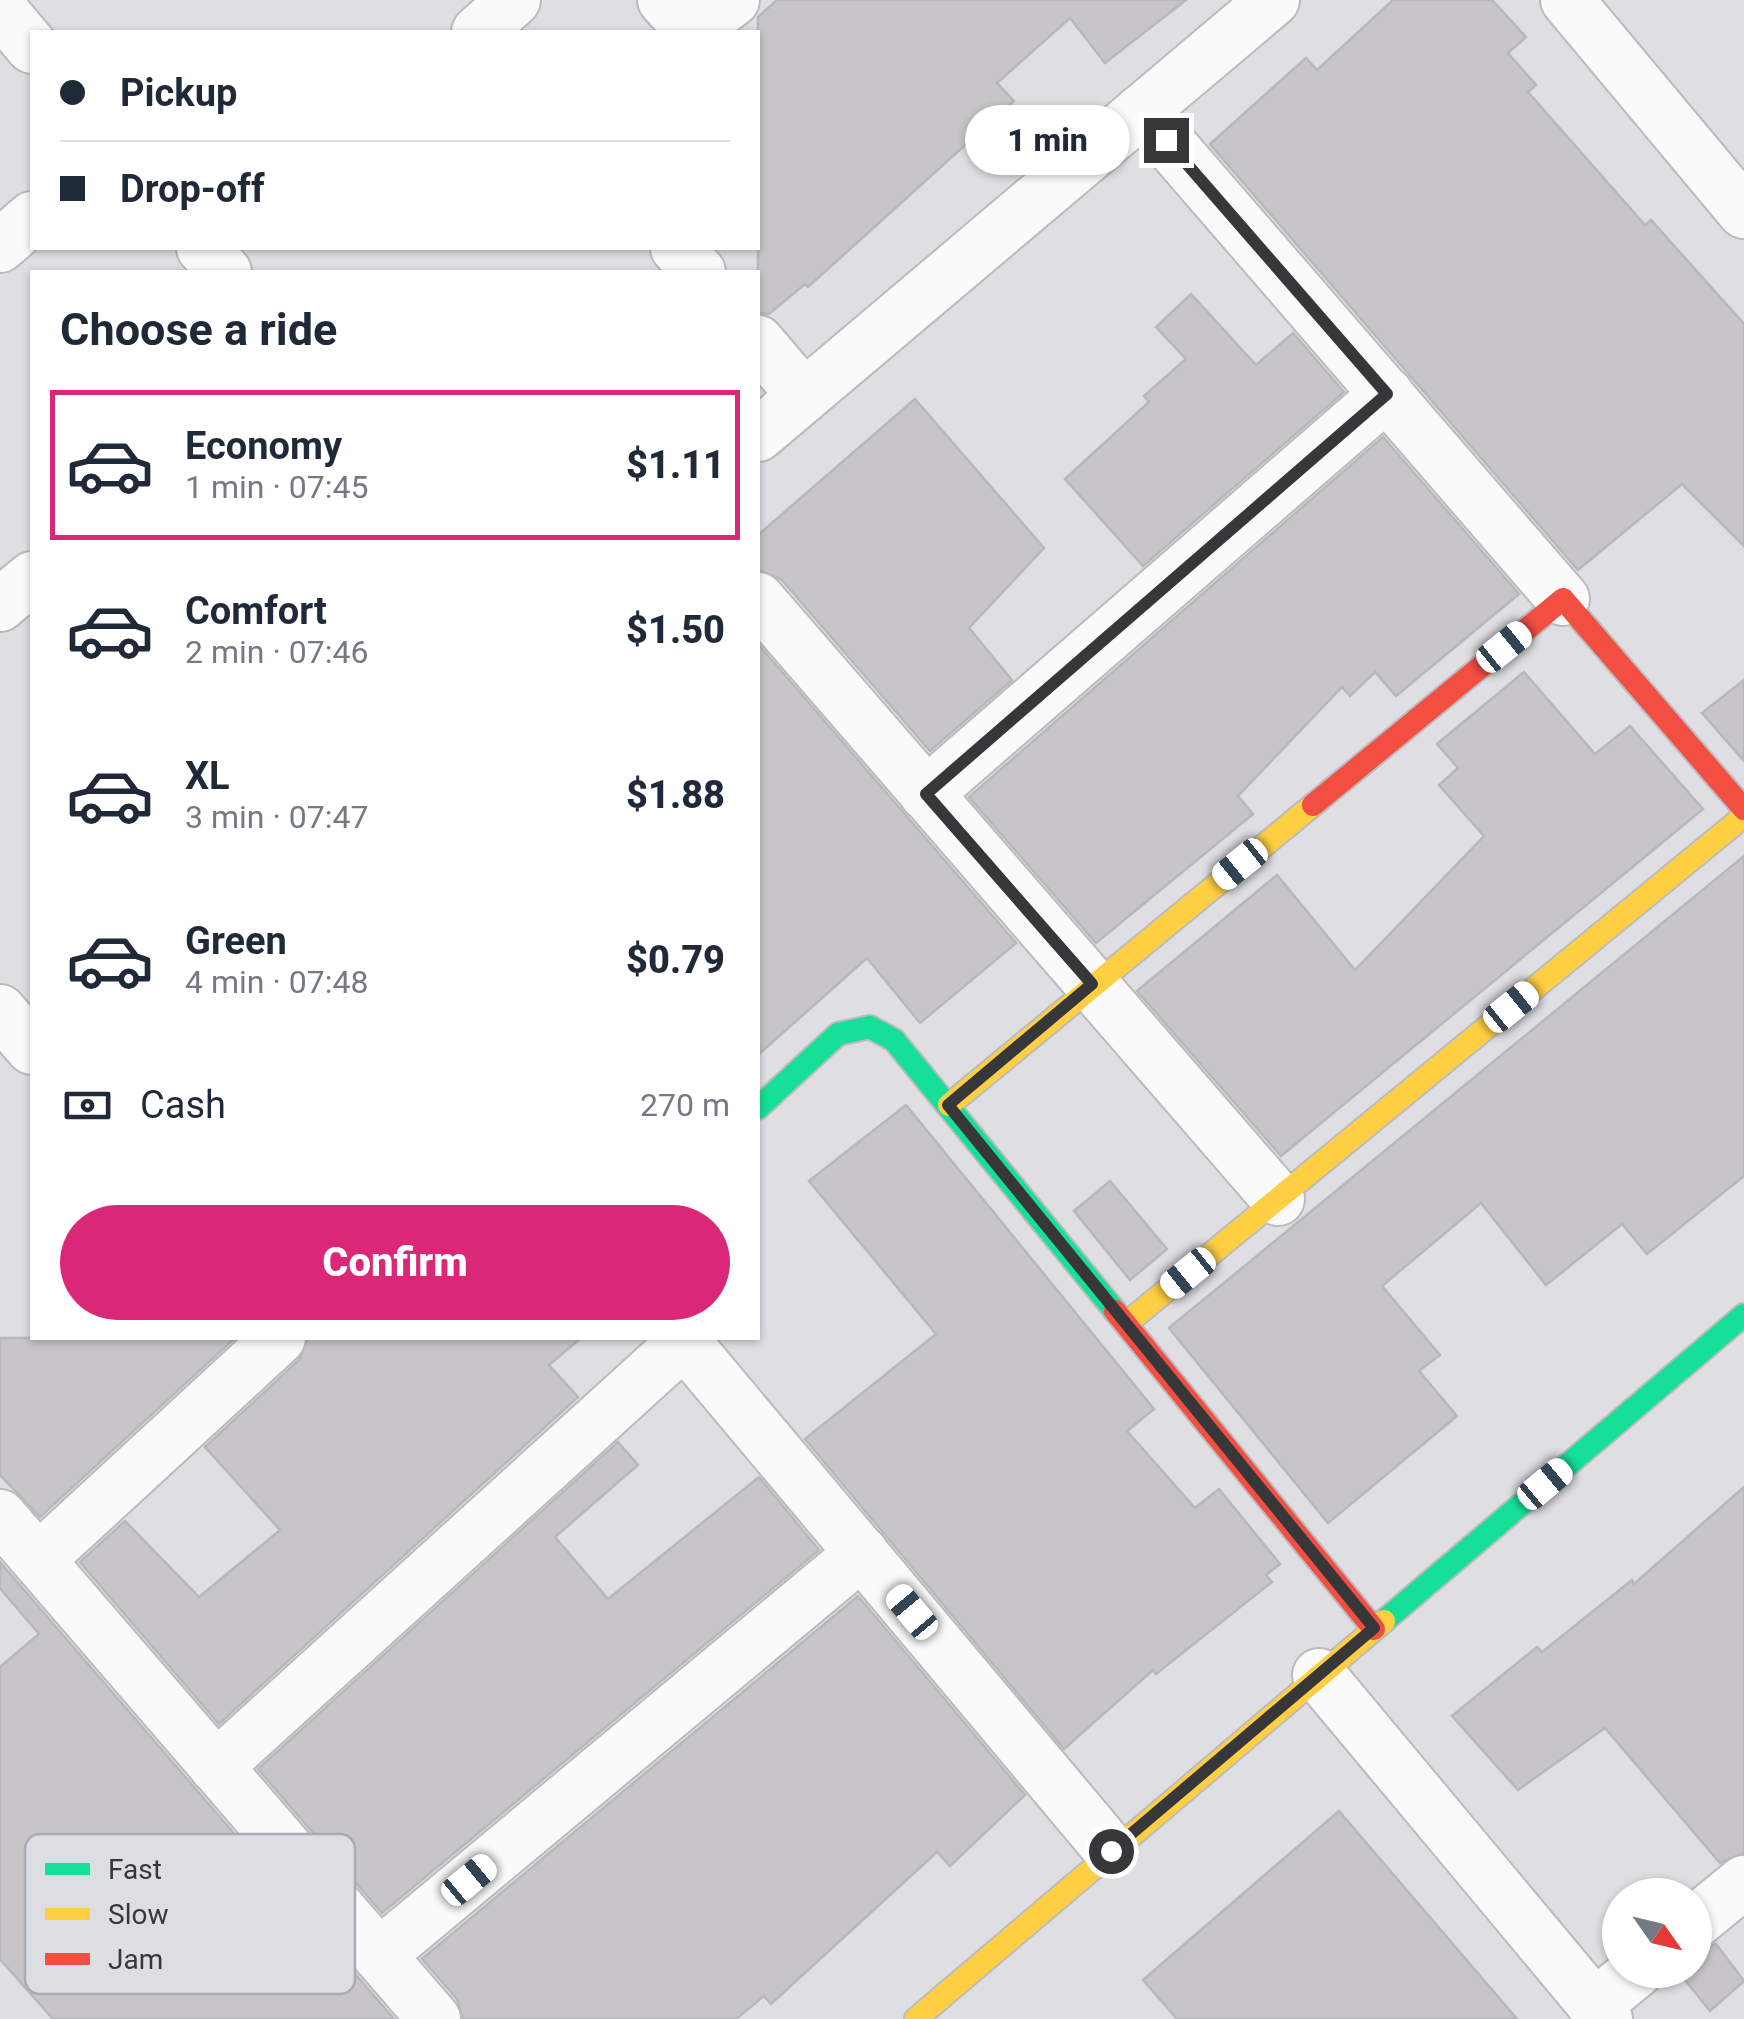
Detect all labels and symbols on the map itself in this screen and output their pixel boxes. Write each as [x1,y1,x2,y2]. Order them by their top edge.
callout: 1 min [966,105,1131,175]
route end [1144,118,1189,163]
car [1471,616,1537,678]
car [1207,833,1273,895]
car [1478,976,1544,1038]
car [1155,1242,1221,1304]
car [1512,1453,1578,1515]
car [881,1579,943,1645]
route start [1089,1829,1134,1874]
legend [25,1834,355,1994]
car [436,1849,502,1911]
text: Fast [108,1853,162,1886]
north arrow [1602,1878,1712,1988]
text: Slow [108,1898,168,1931]
text: Jam [108,1943,163,1976]

